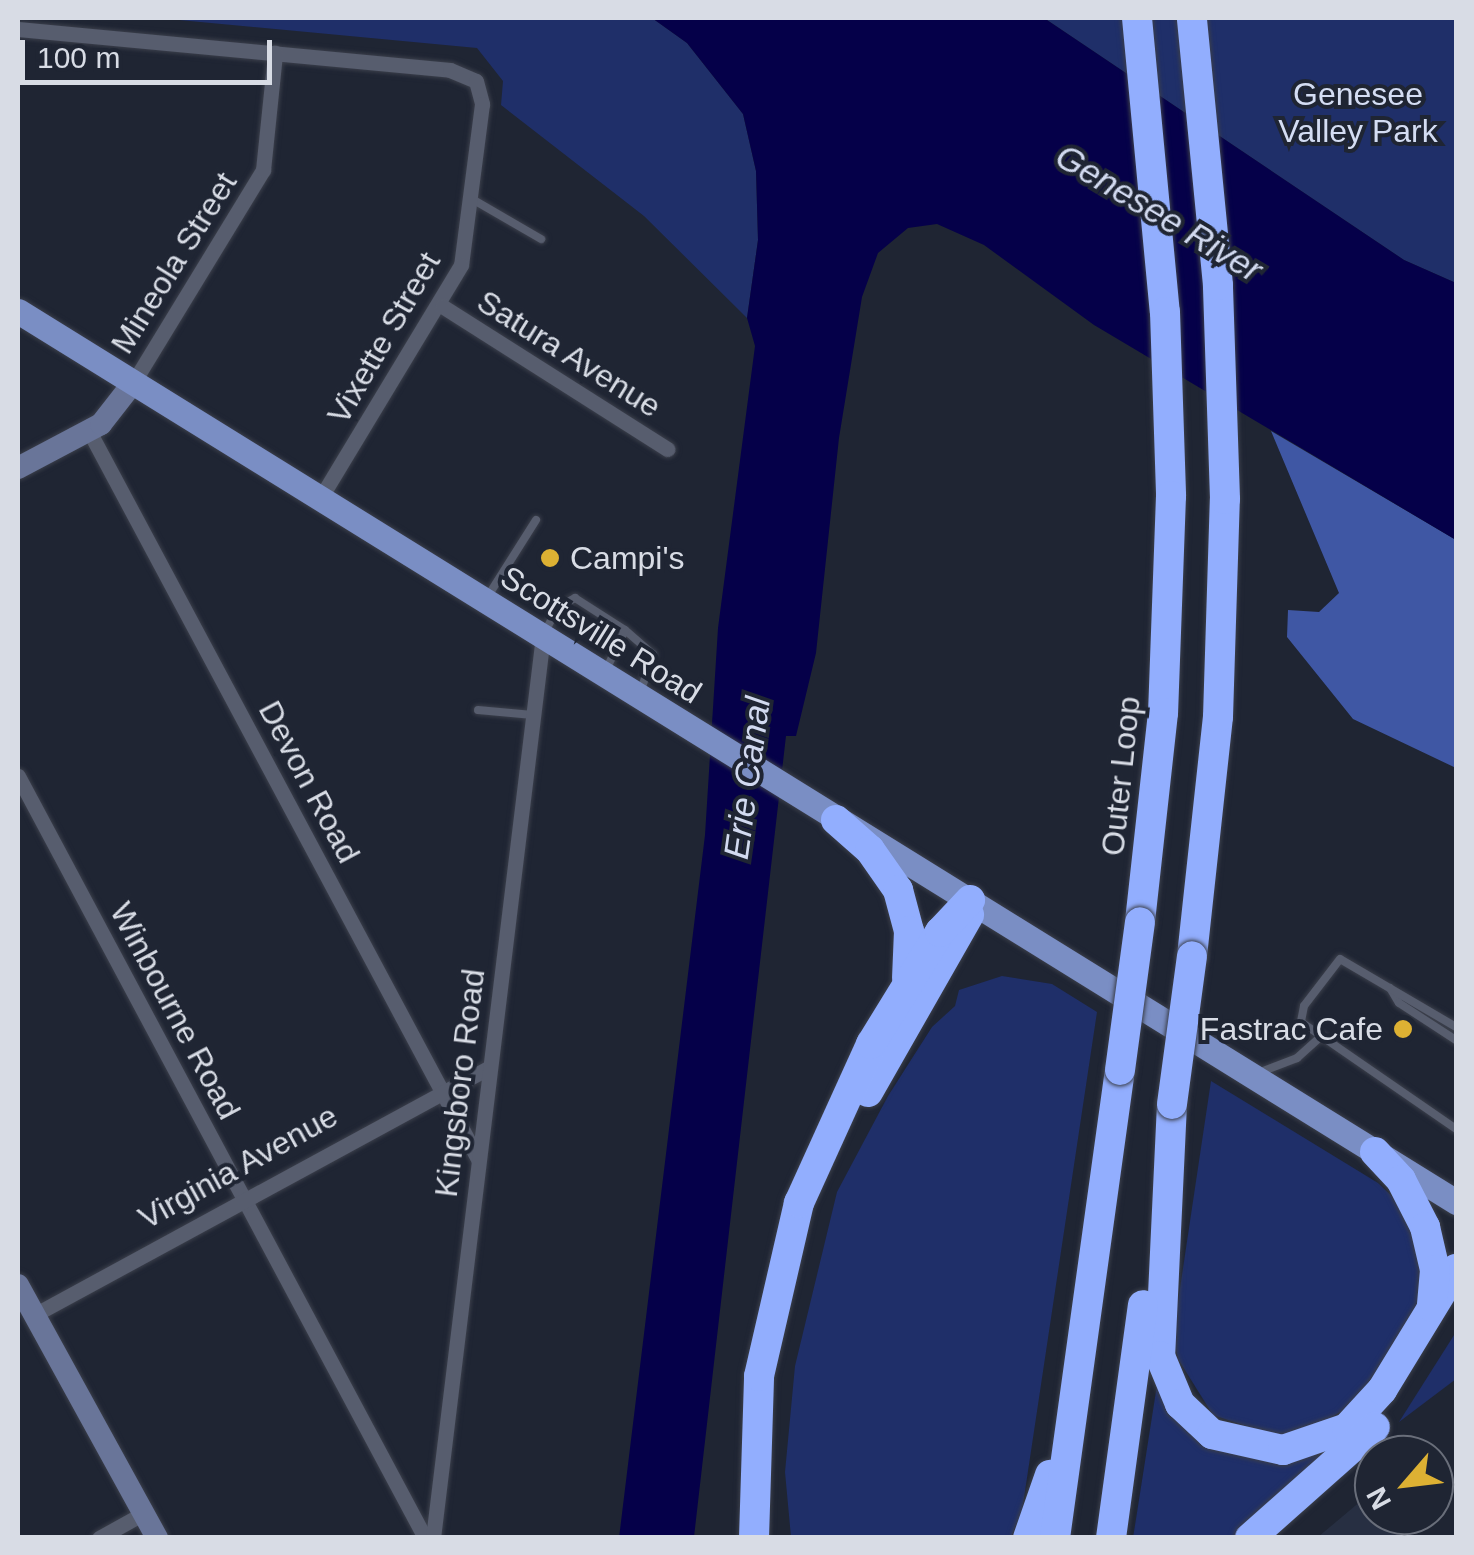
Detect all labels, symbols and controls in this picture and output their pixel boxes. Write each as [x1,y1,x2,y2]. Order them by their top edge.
scale bar [25,20,278,82]
text: 100 m [37,41,120,74]
park label: Genesee Valley Park [1278,76,1438,151]
water label: Genesee River [1048,135,1270,291]
street label: Mineola Street [103,165,245,361]
street label: Vixette Street [319,245,449,431]
street label: Satura Avenue [469,282,669,426]
place label: Campi's [570,539,685,577]
marker: Campi's [539,547,561,569]
street label: Scottsville Road [494,558,708,712]
street label: Devon Road [250,694,368,870]
water label: Erie Canal [715,694,779,862]
street label: Outer Loop [1094,694,1148,858]
street label: Winbourne Road [102,896,248,1126]
street label: Kingsboro Road [427,967,493,1199]
place label: Fastrac Cafe [1200,1010,1383,1048]
marker: Fastrac Cafe [1392,1018,1414,1040]
street label: Virginia Avenue [131,1096,345,1238]
north arrow [1354,1435,1454,1535]
text: N [1360,1482,1397,1515]

